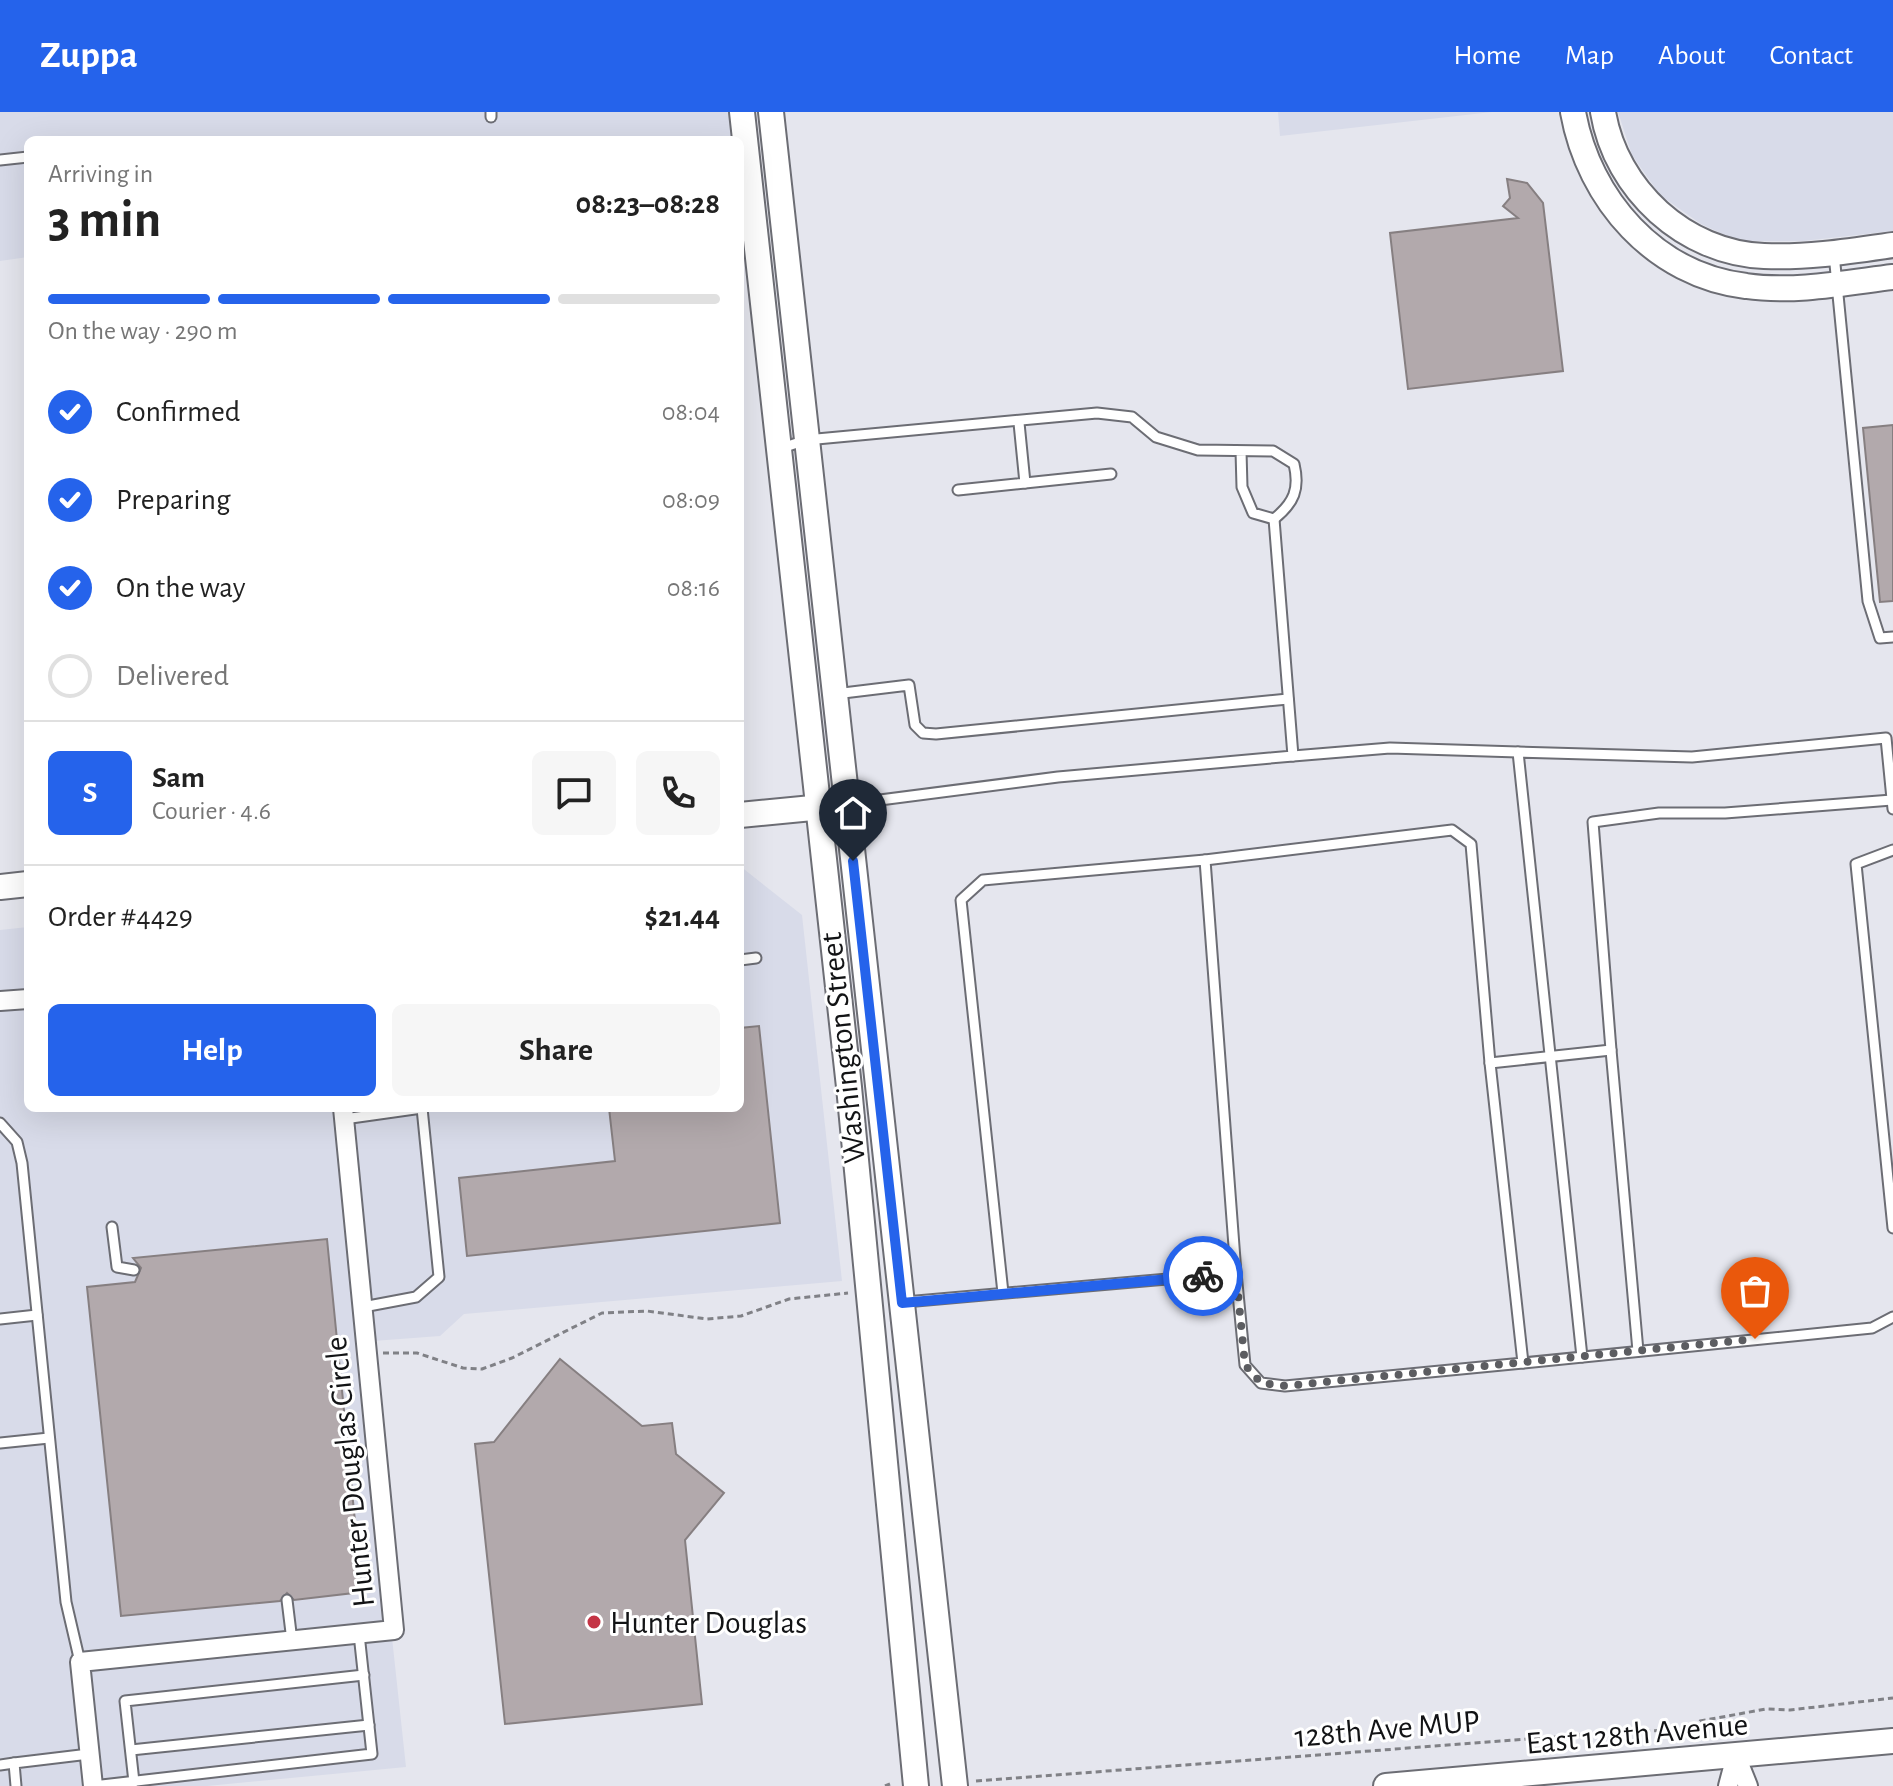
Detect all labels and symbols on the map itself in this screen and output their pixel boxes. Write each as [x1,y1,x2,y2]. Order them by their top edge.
pin [819,779,887,861]
street label: Washington Street [815,931,871,1165]
courier [1163,1236,1243,1316]
pin [1721,1257,1789,1339]
street label: Hunter Douglas Circle [320,1335,380,1609]
place label: Hunter Douglas [610,1607,807,1639]
marker: Hunter Douglas [585,1613,603,1631]
street label: 128th Ave MUP [1293,1705,1481,1753]
street label: East 128th Avenue [1525,1708,1750,1760]

